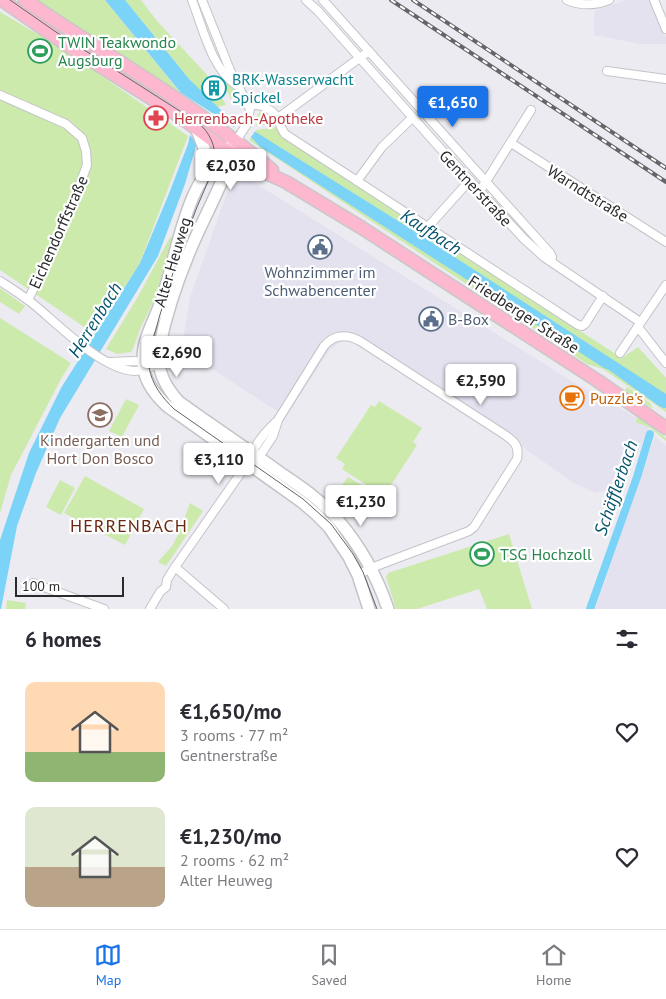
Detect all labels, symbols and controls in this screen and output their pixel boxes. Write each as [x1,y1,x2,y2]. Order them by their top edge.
place label: TWIN Teakwondo Augsburg [58,32,176,70]
sports icon: TWIN Teakwondo Augsburg [27,38,53,64]
place label: BRK-Wasserwacht Spickel [232,69,354,107]
building icon: BRK-Wasserwacht Spickel [201,75,227,101]
pin: €1,650 [412,86,494,128]
text: €1,650 [428,92,478,112]
pharmacy icon: Herrenbach-Apotheke [143,105,169,131]
place label: Herrenbach-Apotheke [174,108,323,128]
street label: Gentnerstraße [435,146,517,230]
pin: €2,030 [190,148,272,191]
text: €2,030 [206,155,256,175]
street label: Warndtstraße [544,160,632,226]
street label: Eichendorffstraße [24,172,92,292]
water label: Kaufbach [396,203,466,260]
street label: Alter Heuweg [149,215,195,309]
public building icon: Wohnzimmer im Schwabencenter [307,234,333,260]
place label: Wohnzimmer im Schwabencenter [264,262,377,300]
street label: Friedberger Straße [465,271,583,357]
water label: Herrenbach [62,278,127,362]
public building icon: B-Box [418,306,444,332]
place label: B-Box [448,309,489,329]
pin: €2,690 [136,336,218,378]
text: €2,690 [152,342,202,362]
pin: €2,590 [440,364,522,406]
text: €2,590 [456,370,506,390]
cafe icon: Puzzle's [559,385,585,411]
place label: Puzzle's [590,388,643,408]
school or university icon: Kindergarten und Hort Don Bosco [87,402,113,428]
place label: Kindergarten und Hort Don Bosco [40,430,160,468]
water label: Schäfflerbach [589,437,643,538]
pin: €3,110 [178,442,260,485]
text: €3,110 [194,449,244,469]
pin: €1,230 [320,484,402,527]
text: €1,230 [336,491,386,511]
district label: HERRENBACH [70,514,188,537]
sports icon: TSG Hochzoll [469,541,495,567]
place label: TSG Hochzoll [500,544,592,564]
scale bar [15,574,124,597]
text: 100 m [22,577,60,595]
icon: filters [613,625,641,653]
text: 6 homes [25,626,101,653]
text: €1,650/mo [180,698,282,725]
icon: home [65,702,125,762]
icon: heart [613,718,641,746]
text: 3 rooms · 77 m² [180,725,288,745]
text: Gentnerstraße [180,745,278,765]
text: €1,230/mo [180,823,282,850]
icon: home [65,827,125,887]
icon: heart [613,843,641,871]
text: 2 rooms · 62 m² [180,850,289,870]
text: Alter Heuweg [180,870,273,890]
tab: Map [94,941,122,989]
tab: Saved [311,941,347,989]
tab: Home [536,941,571,989]

